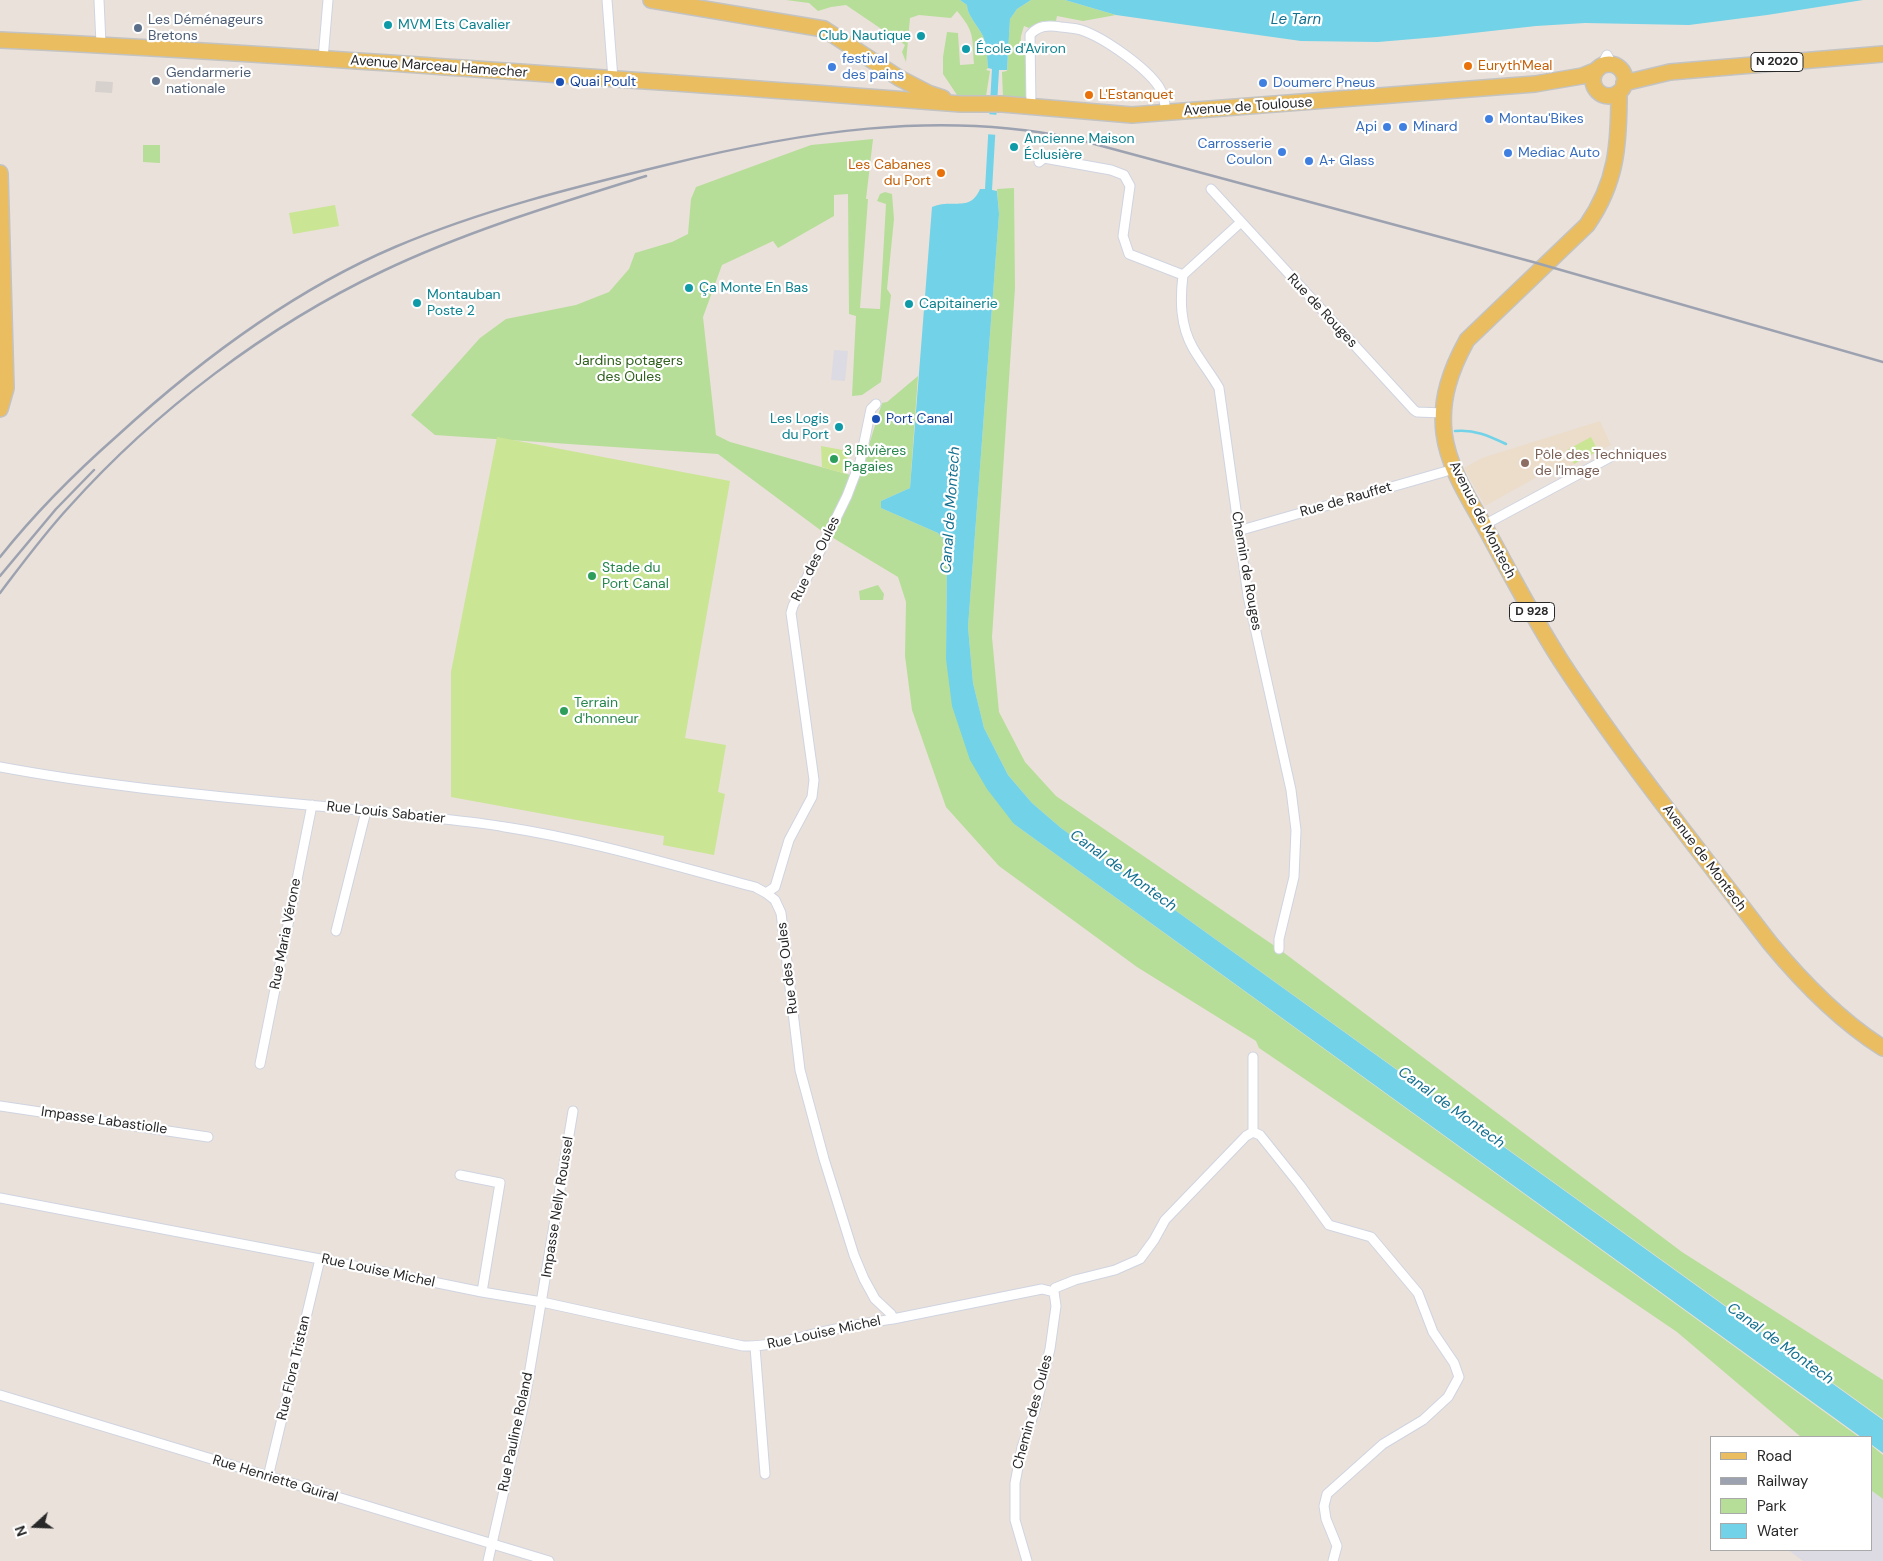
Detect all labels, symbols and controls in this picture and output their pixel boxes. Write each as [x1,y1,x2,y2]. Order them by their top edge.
water label: Le Tarn [1271,11,1321,29]
place label: Les Déménageurs Bretons [148,12,263,44]
place label: MVM Ets Cavalier [398,17,510,33]
marker: MVM Ets Cavalier [382,19,394,31]
marker: Les Déménageurs Bretons [132,22,144,34]
place label: Club Nautique [818,28,911,44]
marker: Club Nautique [915,30,927,42]
place label: École d'Aviron [976,41,1066,57]
marker: École d'Aviron [960,43,972,55]
place label: festival des pains [842,51,904,84]
street label: Avenue Marceau Hamecher [350,52,528,82]
road number: N 2020 [1751,52,1803,72]
place label: Euryth'Meal [1478,58,1552,74]
marker: Euryth'Meal [1462,60,1474,72]
marker: festival des pains [826,61,838,73]
place label: Gendarmerie nationale [166,65,251,98]
place label: Quai Poult [570,74,636,90]
marker: Gendarmerie nationale [150,75,162,87]
place label: Doumerc Pneus [1273,75,1375,91]
marker: Quai Poult [554,76,566,88]
marker: Doumerc Pneus [1257,77,1269,89]
place label: L'Estanquet [1099,87,1174,103]
marker: L'Estanquet [1083,89,1095,101]
street label: Avenue de Toulouse [1183,94,1313,120]
place label: Montau'Bikes [1499,111,1584,127]
marker: Montau'Bikes [1483,113,1495,125]
place label: Api [1356,119,1377,135]
place label: Minard [1413,119,1457,135]
marker: Api [1381,121,1393,133]
marker: Minard [1397,121,1409,133]
place label: Ancienne Maison Éclusière [1024,131,1135,164]
place label: Carrosserie Coulon [1197,136,1272,168]
marker: Ancienne Maison Éclusière [1008,141,1020,153]
place label: Mediac Auto [1518,145,1600,161]
marker: Carrosserie Coulon [1276,146,1288,158]
marker: Mediac Auto [1502,147,1514,159]
place label: A+ Glass [1319,153,1375,169]
marker: A+ Glass [1303,155,1315,167]
place label: Les Cabanes du Port [848,157,931,190]
marker: Les Cabanes du Port [935,167,947,179]
street label: Rue de Rouges [1283,270,1361,352]
place label: Ça Monte En Bas [699,280,808,296]
marker: Ça Monte En Bas [683,282,695,294]
place label: Montauban Poste 2 [427,287,501,320]
place label: Capitainerie [919,296,998,312]
marker: Montauban Poste 2 [411,297,423,309]
marker: Capitainerie [903,298,915,310]
park label: Jardins potagers des Oules [575,353,683,386]
place label: Les Logis du Port [770,411,829,444]
place label: Port Canal [886,411,953,427]
marker: Port Canal [870,413,882,425]
marker: Les Logis du Port [833,421,845,433]
place label: 3 Rivières Pagaies [844,443,906,476]
water label: Canal de Montech [938,446,964,574]
place label: Pôle des Techniques de l'Image [1535,447,1667,480]
marker: 3 Rivières Pagaies [828,453,840,465]
marker: Pôle des Techniques de l'Image [1519,457,1531,469]
street label: Avenue de Montech [1445,459,1519,581]
street label: Rue de Rauffet [1298,479,1394,521]
street label: Chemin de Rouges [1227,510,1265,632]
street label: Rue des Oules [788,514,844,604]
place label: Stade du Port Canal [602,560,669,592]
marker: Stade du Port Canal [586,570,598,582]
road number: D 928 [1510,602,1554,622]
place label: Terrain d'honneur [574,695,639,728]
marker: Terrain d'honneur [558,705,570,717]
street label: Rue Louis Sabatier [326,798,446,828]
street label: Avenue de Montech [1658,801,1750,915]
water label: Canal de Montech [1066,826,1180,916]
street label: Rue Maria Vérone [267,877,305,991]
street label: Rue des Oules [774,921,802,1015]
water label: Canal de Montech [1394,1063,1508,1153]
street label: Impasse Labastiolle [40,1104,168,1138]
street label: Impasse Nelly Roussel [539,1135,577,1279]
street label: Rue Louise Michel [320,1251,436,1291]
water label: Canal de Montech [1723,1299,1837,1389]
street label: Rue Louise Michel [766,1313,882,1353]
street label: Rue Flora Tristan [274,1314,314,1422]
street label: Chemin des Oules [1010,1353,1056,1471]
street label: Rue Pauline Roland [495,1371,537,1493]
legend [1710,1436,1873,1551]
text: Road [1757,1446,1792,1466]
street label: Rue Henriette Guiral [210,1452,340,1506]
text: Railway [1757,1471,1808,1491]
text: Park [1757,1496,1787,1516]
north arrow [10,1501,60,1551]
text: Water [1757,1521,1798,1541]
text: N [11,1523,31,1539]

